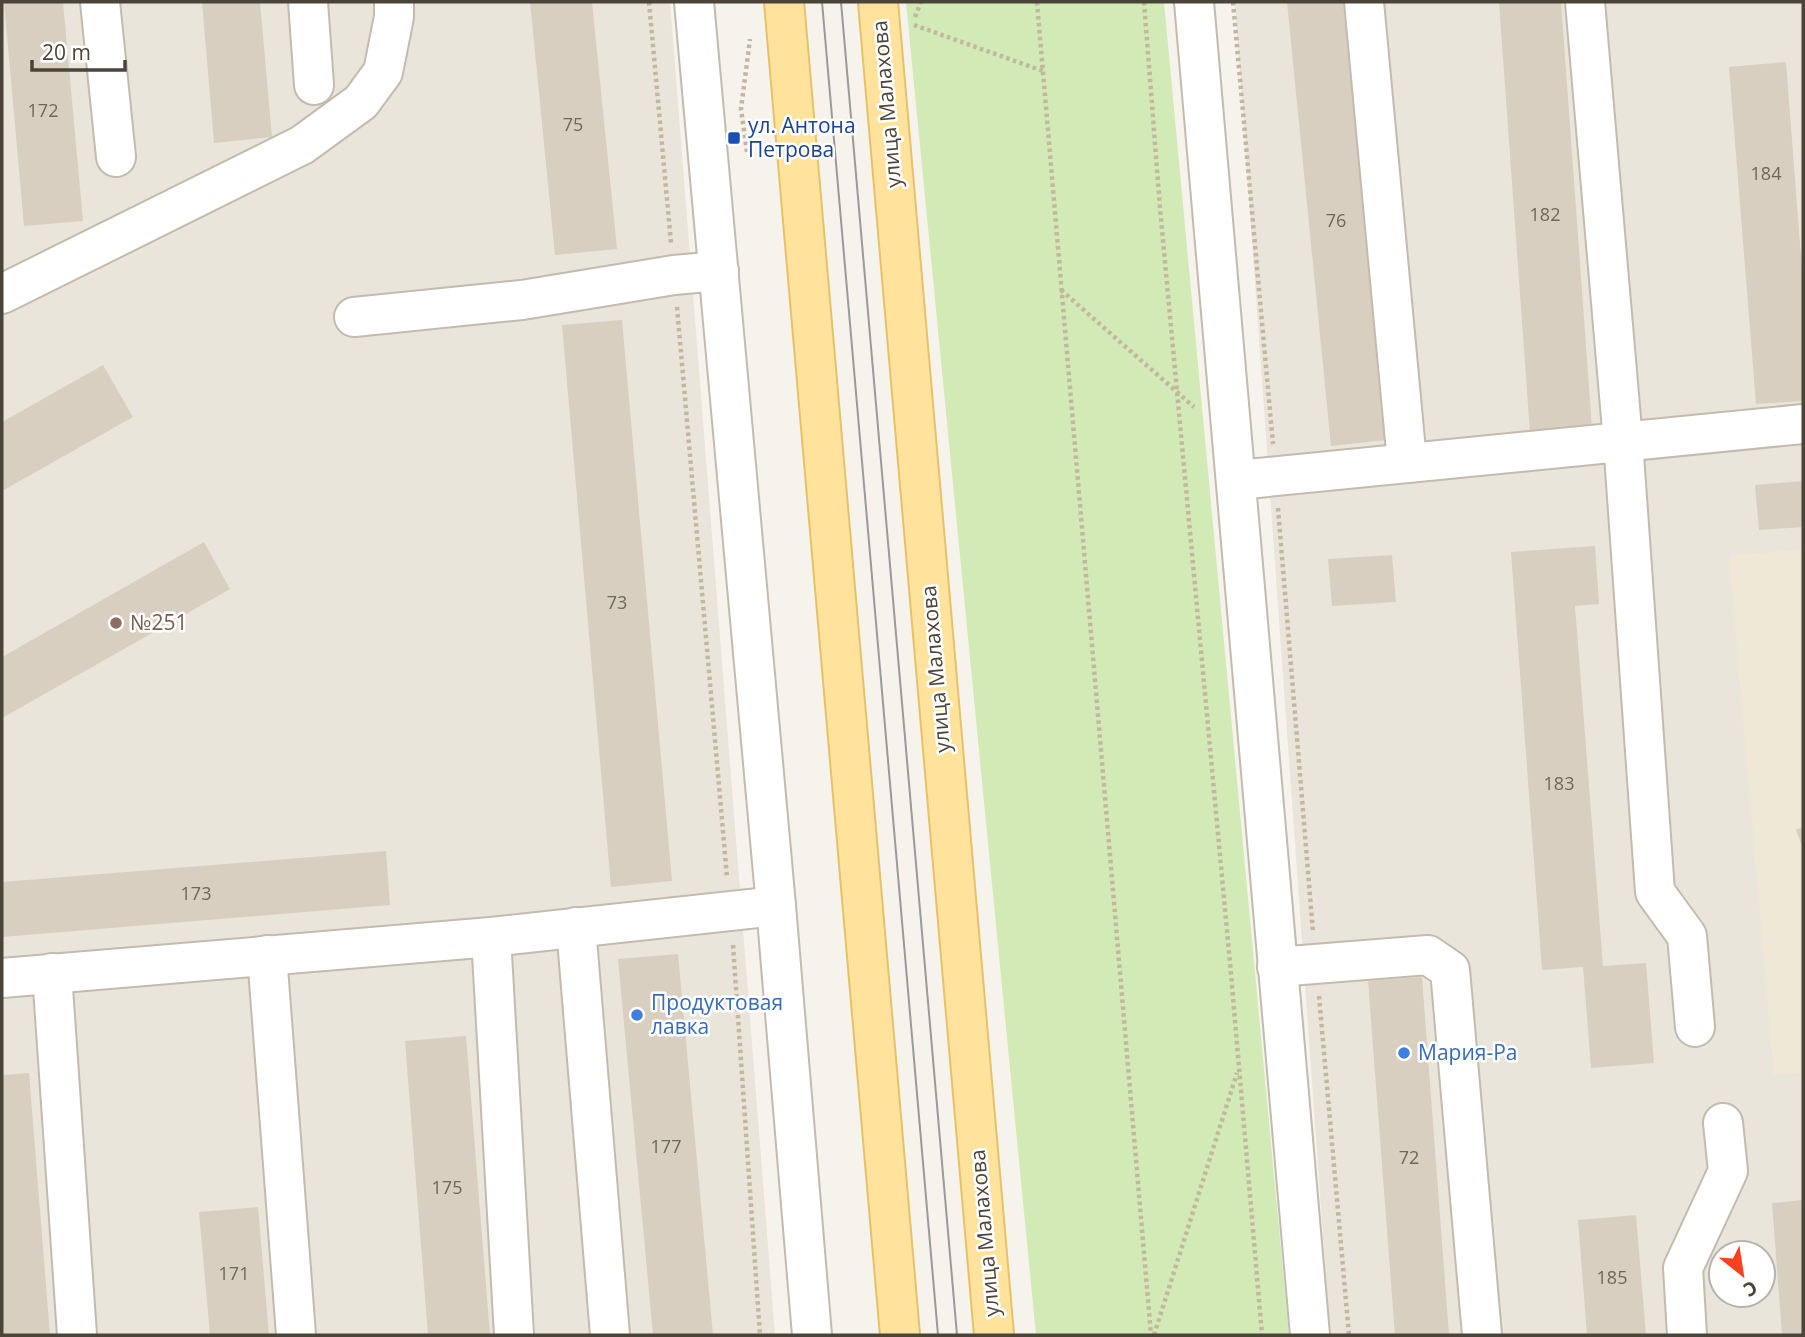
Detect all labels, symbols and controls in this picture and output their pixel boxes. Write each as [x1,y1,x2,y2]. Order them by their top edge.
street label: улица Малахова [865,19,907,189]
scale bar [32,28,124,72]
text: 20 m [42,38,91,66]
house number: 172 [28,98,58,122]
place label: ул. Антона Петрова [748,111,856,163]
house number: 75 [563,112,583,136]
marker: ул. Антона Петрова [726,130,742,146]
house number: 184 [1751,161,1781,185]
house number: 182 [1530,202,1560,226]
house number: 76 [1326,208,1346,232]
street label: улица Малахова [914,584,956,754]
house number: 73 [607,590,627,614]
place label: №251 [130,608,187,636]
marker: №251 [108,615,124,631]
house number: 183 [1544,771,1574,795]
house number: 173 [181,881,211,905]
place label: Продуктовая лавка [651,988,783,1040]
marker: Продуктовая лавка [629,1007,645,1023]
place label: Мария-Ра [1418,1038,1517,1066]
marker: Мария-Ра [1396,1045,1412,1061]
house number: 177 [651,1134,681,1158]
house number: 72 [1399,1145,1419,1169]
street label: улица Малахова [963,1148,1005,1318]
house number: 175 [432,1175,462,1199]
north arrow [1707,1239,1777,1309]
house number: 171 [219,1261,249,1285]
house number: 185 [1597,1265,1627,1289]
text: С [1739,1274,1762,1303]

